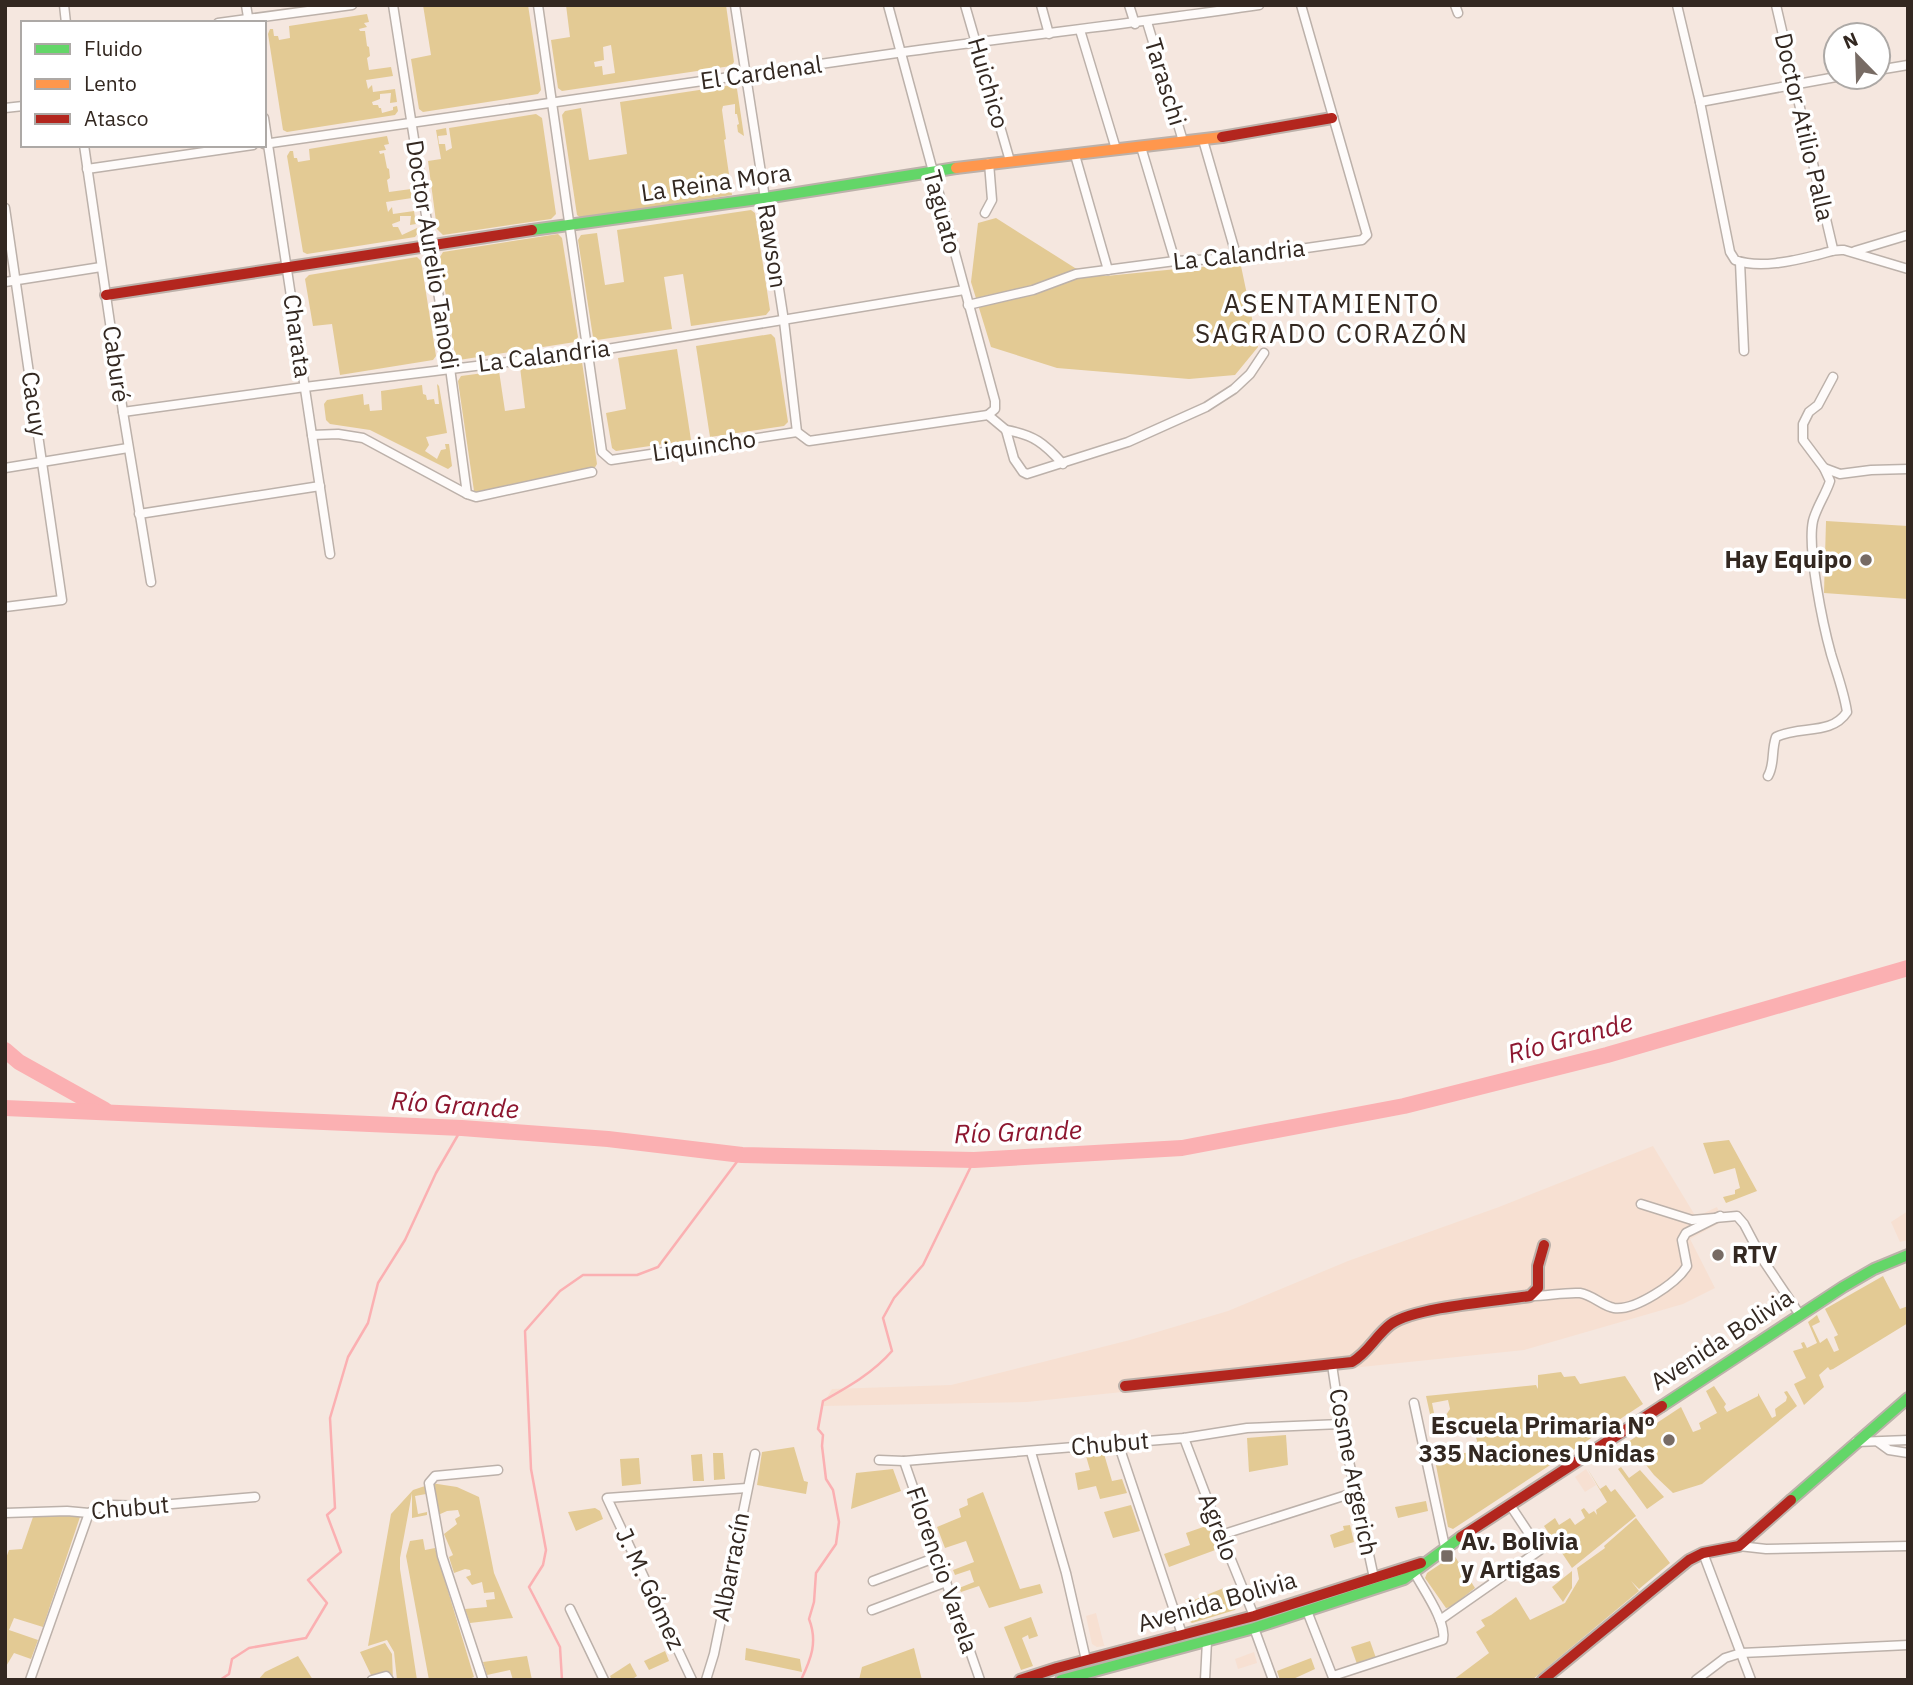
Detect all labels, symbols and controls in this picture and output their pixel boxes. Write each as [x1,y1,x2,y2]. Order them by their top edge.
legend [21,21,266,147]
north arrow [1822,21,1892,91]
text: N [1839,27,1861,54]
street label: Doctor Atilio Palla [1768,30,1842,224]
street label: Huichico [961,33,1017,132]
text: Fluido [84,34,143,62]
street label: Taraschi [1138,34,1194,129]
street label: El Cardenal [698,48,824,96]
text: Lento [84,69,137,97]
text: Atasco [84,104,148,132]
street label: Doctor Aurelio Tanodi [399,138,467,372]
street label: La Reina Mora [639,156,793,208]
street label: Taguato [916,166,970,257]
street label: Rawson [751,201,795,290]
street label: La Calandria [1171,231,1307,277]
district label: ASENTAMIENTO SAGRADO CORAZÓN [1195,286,1469,350]
street label: Charata [276,292,320,380]
street label: Caburé [96,323,138,404]
street label: La Calandria [476,331,612,379]
street label: Cacuy [15,369,55,438]
street label: Liquincho [650,422,758,468]
place label: Hay Equipo [1724,543,1852,575]
marker: Hay Equipo [1858,552,1874,568]
water label: Río Grande [1503,1004,1636,1070]
water label: Río Grande [390,1083,520,1125]
water label: Río Grande [953,1112,1083,1150]
place label: RTV [1732,1238,1778,1270]
marker: RTV [1710,1247,1726,1263]
street label: Avenida Bolivia [1644,1281,1799,1397]
street label: Cosme Argerich [1322,1385,1386,1558]
place label: Escuela Primaria Nº 335 Naciones Unidas [1419,1409,1655,1469]
street label: Chubut [1070,1424,1150,1462]
marker: Escuela Primaria Nº 335 Naciones Unidas [1661,1432,1677,1448]
street label: Florencio Varela [899,1482,986,1657]
street label: Chubut [90,1488,170,1526]
street label: Agrelo [1191,1488,1246,1565]
street label: Albarracín [704,1509,756,1624]
street label: J. M. Gómez [609,1522,693,1655]
place label: Av. Bolivia y Artigas [1461,1525,1579,1585]
marker: Av. Bolivia y Artigas [1439,1548,1455,1564]
street label: Avenida Bolivia [1133,1563,1300,1639]

